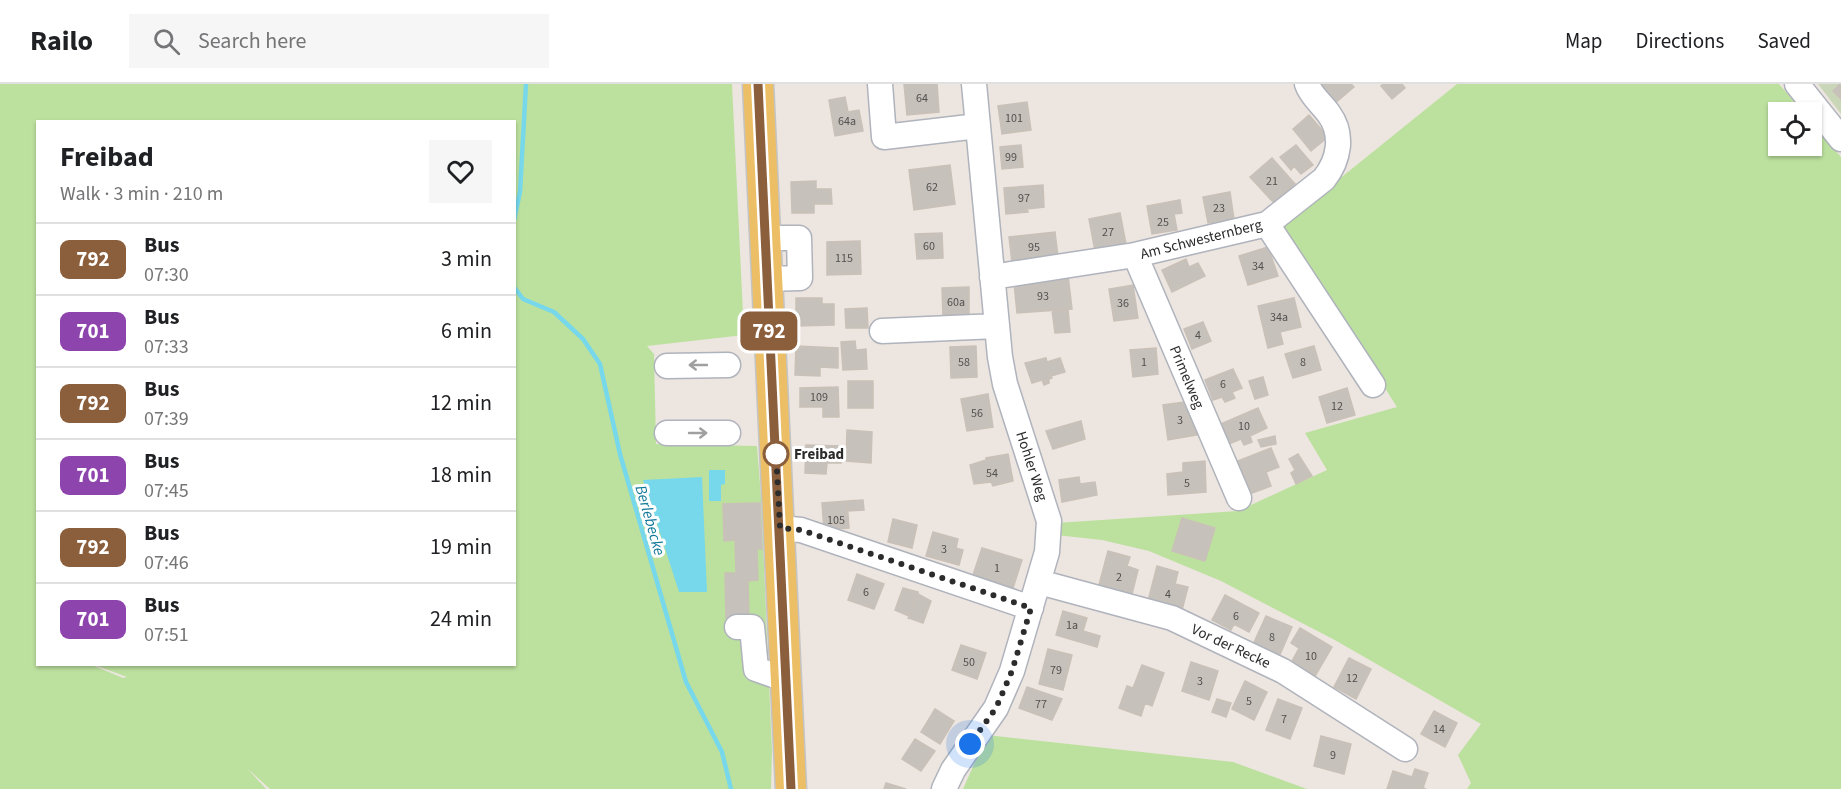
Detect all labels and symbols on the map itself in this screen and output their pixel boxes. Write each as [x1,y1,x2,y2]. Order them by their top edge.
house number: 64 [916,90,928,107]
house number: 101 [1005,110,1023,127]
house number: 64a [838,113,856,130]
house number: 99 [1005,149,1017,166]
house number: 21 [1266,173,1278,190]
house number: 62 [926,179,938,196]
house number: 97 [1018,190,1030,207]
house number: 23 [1213,200,1225,217]
street label: Am Schwesternberg [1138,214,1265,265]
house number: 25 [1157,214,1169,231]
house number: 27 [1102,224,1114,241]
house number: 60 [923,238,935,255]
house number: 95 [1028,239,1040,256]
house number: 115 [835,250,853,267]
house number: 34 [1252,258,1264,275]
house number: 93 [1037,288,1049,305]
house number: 60a [947,294,965,311]
house number: 36 [1117,295,1129,312]
house number: 34a [1270,309,1288,326]
line badge: 792 [734,312,804,350]
house number: 4 [1195,327,1201,344]
street label: Primelweg [1164,342,1209,412]
house number: 58 [958,354,970,371]
house number: 1 [1141,354,1147,371]
house number: 8 [1300,354,1306,371]
one-way arrow [688,359,708,371]
house number: 6 [1220,376,1226,393]
house number: 109 [810,389,828,406]
house number: 12 [1331,398,1343,415]
house number: 56 [971,405,983,422]
house number: 3 [1177,412,1183,429]
house number: 10 [1238,418,1250,435]
one-way arrow [687,427,707,439]
street label: Hohler Weg [1010,429,1053,504]
marker: Freibad [763,441,789,467]
place label: Freibad [794,444,844,465]
house number: 54 [986,465,998,482]
house number: 5 [1184,475,1190,492]
water label: Berlebecke [630,483,671,558]
house number: 105 [827,512,845,529]
house number: 3 [941,541,947,558]
house number: 1 [994,560,1000,577]
house number: 2 [1116,569,1122,586]
house number: 6 [863,584,869,601]
house number: 4 [1165,586,1171,603]
house number: 6 [1233,608,1239,625]
house number: 1a [1066,617,1078,634]
street label: Vor der Recke [1188,619,1274,674]
house number: 8 [1269,629,1275,646]
house number: 10 [1305,648,1317,665]
house number: 50 [963,654,975,671]
house number: 79 [1050,662,1062,679]
house number: 12 [1346,670,1358,687]
house number: 3 [1197,673,1203,690]
house number: 5 [1246,693,1252,710]
house number: 77 [1035,696,1047,713]
house number: 7 [1281,711,1287,728]
house number: 14 [1433,721,1445,738]
your location [955,729,985,759]
house number: 9 [1330,747,1336,764]

